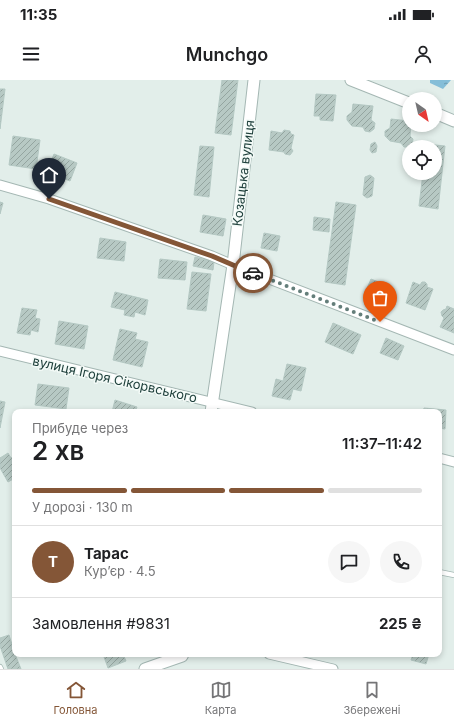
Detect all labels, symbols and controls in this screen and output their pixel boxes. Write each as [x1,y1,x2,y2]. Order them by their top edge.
text: 11:35 [20,5,57,24]
icon: menu [20,43,42,65]
icon: person [412,43,434,65]
text: Munchgo [186,44,268,65]
north arrow [402,92,442,132]
map controls [402,92,442,180]
street label: Козацька вулиця [229,119,257,227]
button: locate [402,140,442,180]
pin [32,158,66,199]
icon: home [38,164,60,186]
courier [233,253,273,293]
icon: car [242,262,264,284]
pin [363,281,397,322]
icon: bag [369,287,391,309]
street label: вулиця Ігоря Сікорвського [31,352,199,406]
text: Прибуде через [32,420,128,436]
text: 11:37–11:42 [342,434,422,453]
text: 2 хв [32,435,84,466]
text: У дорозі · 130 m [32,499,133,515]
button: chat [328,541,370,583]
button: phone [380,541,422,583]
text: Тарас [84,544,129,563]
text: Т [48,552,58,571]
text: Кур’єр · 4.5 [84,563,156,579]
text: Замовлення #9831 [32,614,170,633]
text: 225 ₴ [379,614,422,633]
tab: Головна [54,679,98,717]
tab: Карта [205,679,236,717]
tab: Збережені [344,679,400,717]

